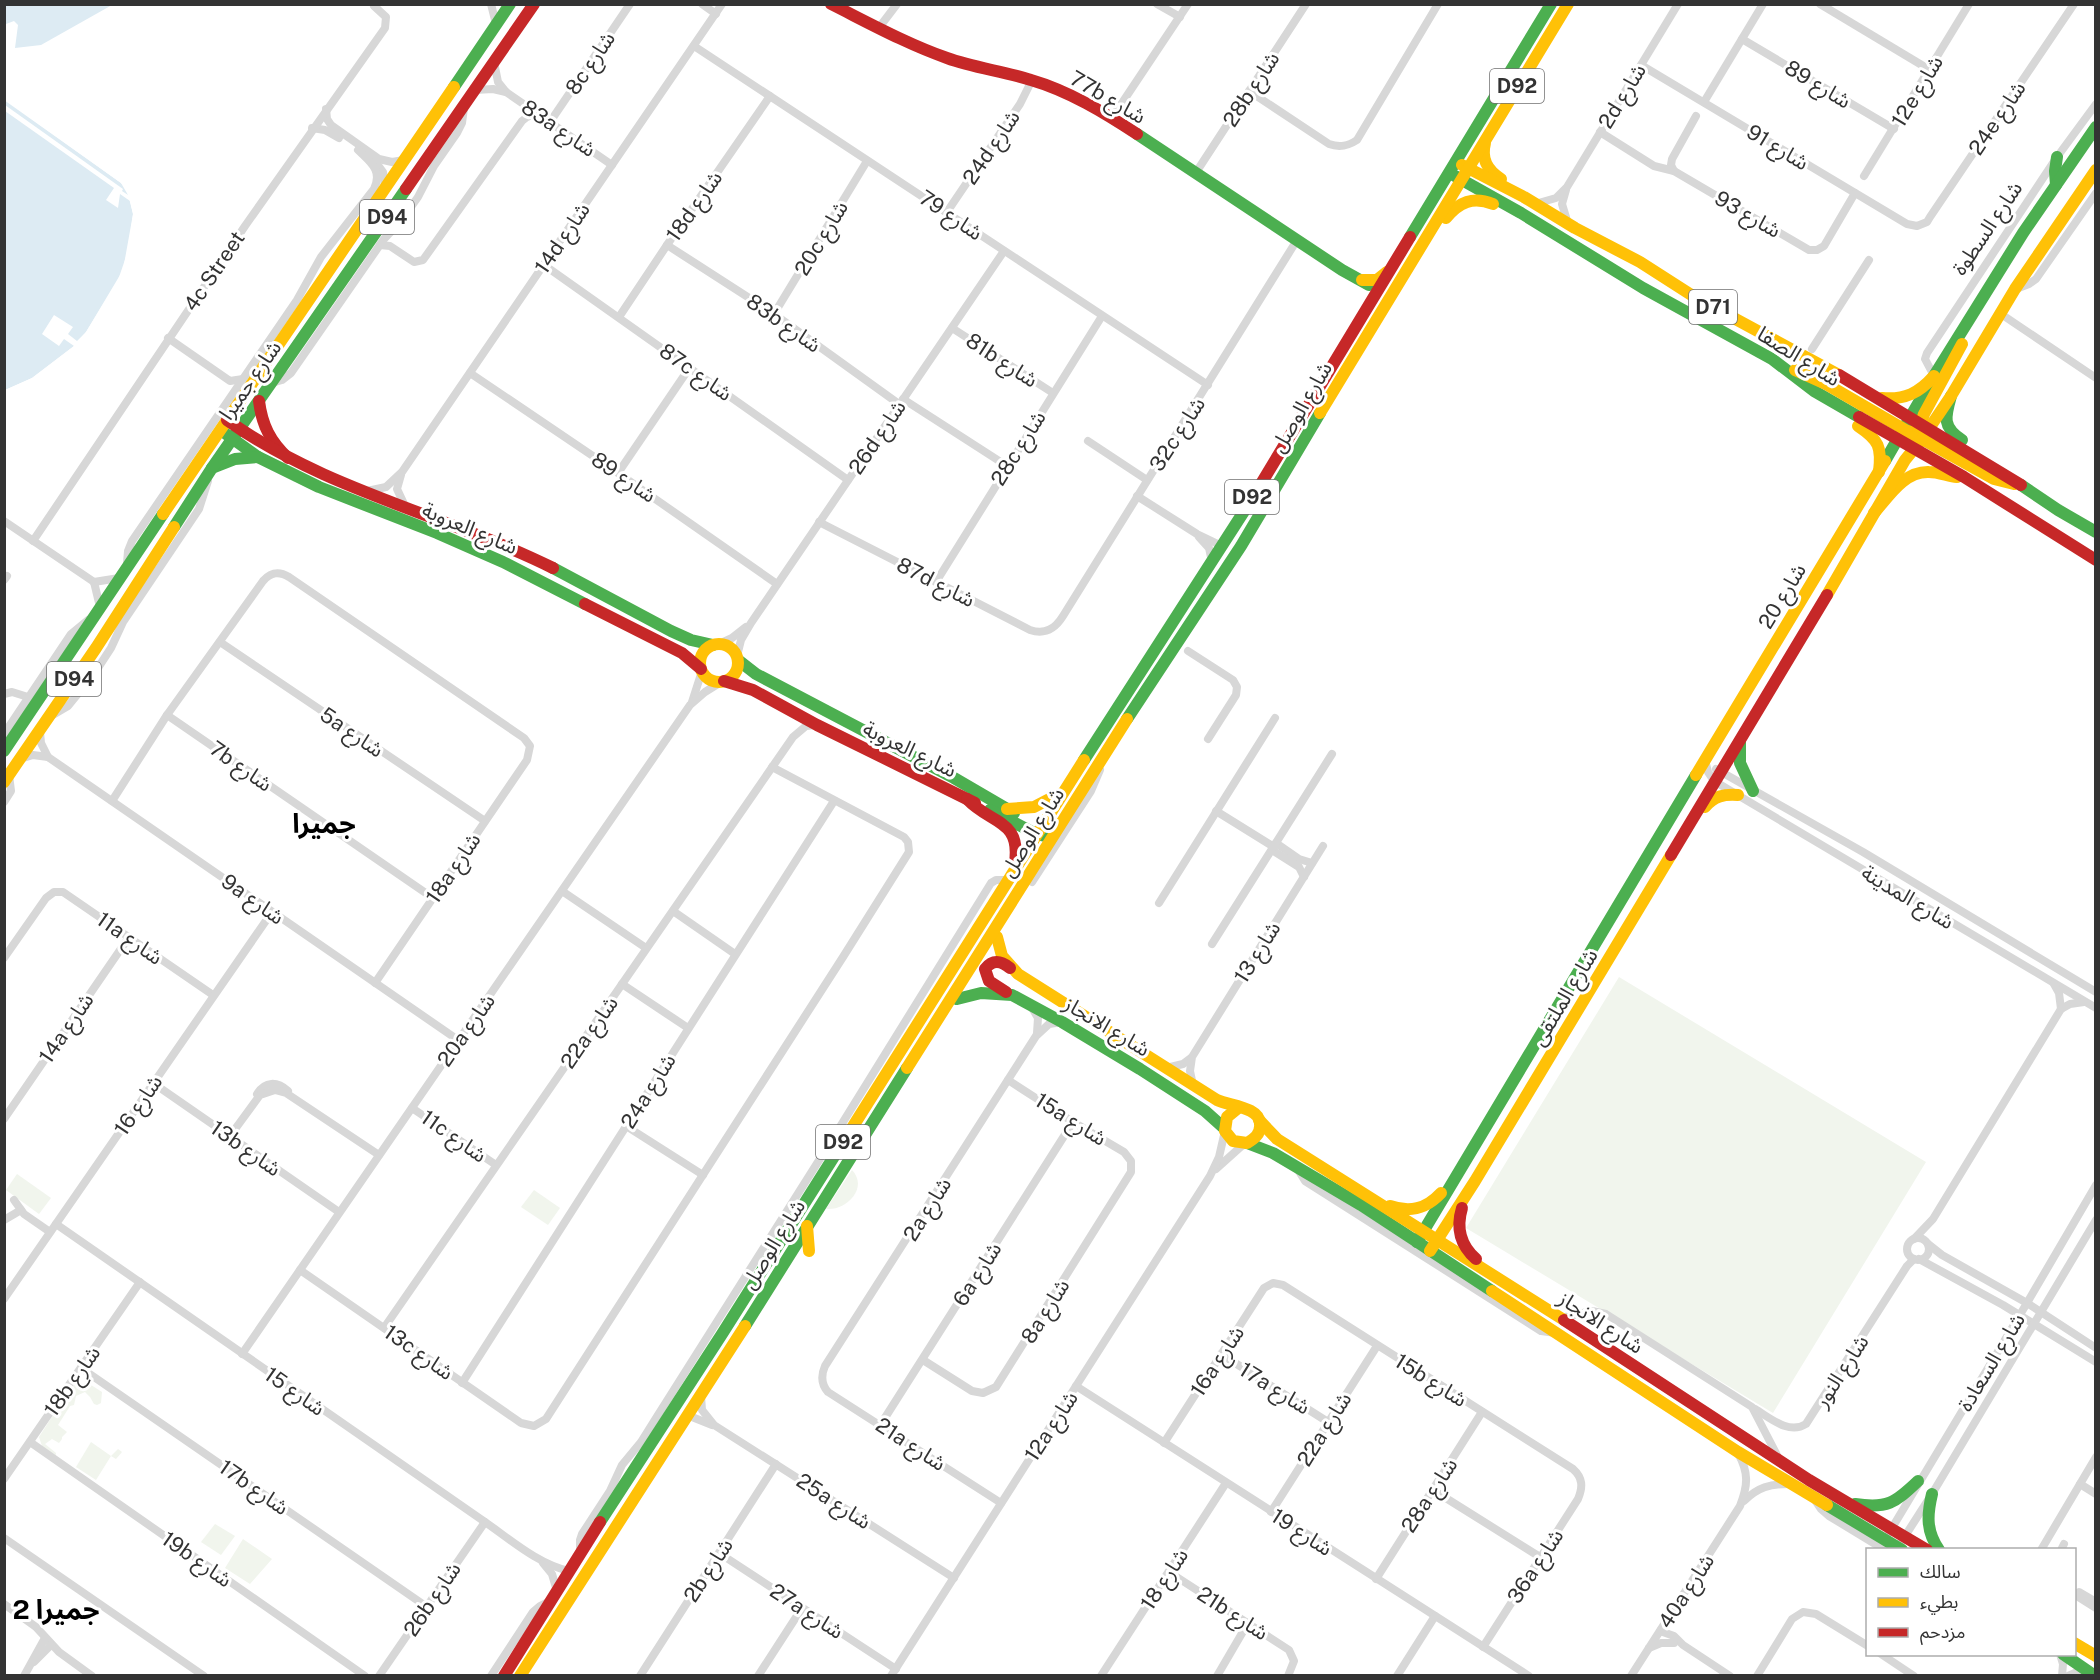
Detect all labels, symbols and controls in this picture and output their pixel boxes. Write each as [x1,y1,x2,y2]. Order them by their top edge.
street label: 8c شارع [560,27,623,101]
street label: 28b شارع [1217,47,1287,133]
street label: 12e شارع [1886,51,1951,133]
street label: شارع 89 [1779,55,1856,116]
street label: 2d شارع [1593,59,1654,134]
street label: 77b شارع [1064,65,1151,131]
road number: D92 [1490,69,1544,103]
street label: 24e شارع [1963,76,2033,161]
street label: 83a شارع [515,94,601,164]
street label: 24d شارع [957,105,1027,191]
street label: شارع 91 [1741,119,1813,178]
street label: 18d شارع [661,166,730,248]
street label: شارع السطوة [1947,176,2030,281]
street label: شارع 79 [913,185,988,248]
street label: شارع 93 [1709,185,1786,245]
street label: 20c شارع [789,196,856,281]
street label: 14d شارع [529,198,597,280]
road number: D94 [360,200,414,234]
street label: 4c Street [178,226,250,316]
street label: 83b شارع [740,288,826,360]
road number: D71 [1689,290,1737,324]
street label: شارع الصفا [1751,321,1845,394]
street label: 81b شارع [960,328,1043,395]
street label: شارع جميرا [214,335,289,426]
street label: 87c شارع [653,338,737,409]
street label: شارع الوصل [1265,357,1340,458]
street label: 32c شارع [1144,392,1213,477]
street label: 26d شارع [843,395,913,481]
street label: 28c شارع [985,406,1053,492]
street label: شارع 89 [585,446,661,510]
road number: D92 [1225,480,1279,514]
street label: شارع العروبة [417,497,521,562]
street label: 87d شارع [891,552,979,615]
street label: شارع 20 [1753,559,1814,635]
road number: D94 [47,662,101,696]
street label: 5a شارع [314,702,388,765]
street label: شارع العروبة [858,716,961,785]
street label: 7b شارع [203,735,277,799]
street label: شارع الوصل [995,783,1072,883]
district label: جميرا [292,807,356,840]
street label: 18a شارع [420,828,488,910]
street label: شارع المدينة [1856,860,1959,937]
street label: 9a شارع [215,868,289,932]
street label: 11a شارع [90,906,168,972]
street label: شارع 13 [1228,917,1288,989]
street label: شارع الملتقى [1525,944,1605,1052]
street label: 14a شارع [33,988,101,1070]
street label: 20a شارع [432,989,503,1073]
street label: شارع الانجاز [1057,990,1155,1064]
street label: 22a شارع [555,991,625,1075]
street label: 24a شارع [615,1049,683,1135]
street label: شارع 16 [109,1070,170,1142]
street label: 15a شارع [1029,1087,1111,1153]
street label: 11c شارع [415,1104,492,1170]
street label: 13b شارع [204,1115,286,1184]
road number: D92 [816,1125,870,1159]
street label: 2a شارع [898,1173,959,1247]
street label: شارع الوصل [736,1195,813,1295]
street label: 6a شارع [948,1237,1009,1312]
street label: 8a شارع [1016,1274,1077,1349]
street label: شارع الانجاز [1551,1285,1648,1361]
street label: شارع السعادة [1952,1308,2033,1417]
street label: 13c شارع [378,1319,459,1387]
street label: 16a شارع [1185,1321,1252,1403]
street label: شارع النور [1808,1330,1876,1414]
street label: 18b شارع [39,1341,108,1423]
street label: 15b شارع [1389,1348,1472,1414]
street label: 17a شارع [1233,1357,1315,1422]
street label: شارع 15 [258,1361,330,1423]
street label: 12a شارع [1019,1386,1085,1467]
street label: 22a شارع [1291,1387,1359,1472]
street label: 21a شارع [870,1412,951,1478]
street label: 28a شارع [1396,1453,1465,1539]
street label: 17b شارع [213,1454,294,1522]
street label: 25a شارع [790,1468,876,1537]
street label: شارع 19 [1265,1503,1337,1563]
street label: 36a شارع [1502,1524,1571,1610]
street label: 19b شارع [155,1526,237,1595]
street label: 2b شارع [678,1533,740,1608]
street label: شارع 18 [1135,1544,1196,1616]
legend [1866,1548,2076,1656]
street label: 40a شارع [1653,1549,1722,1635]
street label: 26b شارع [398,1557,468,1643]
text: سالك [1920,1561,1961,1582]
street label: 27a شارع [764,1578,849,1647]
street label: 21b شارع [1191,1581,1273,1648]
text: بطيء [1920,1591,1958,1615]
district label: جميرا 2 [13,1593,99,1626]
text: مزدحم [1920,1621,1965,1645]

